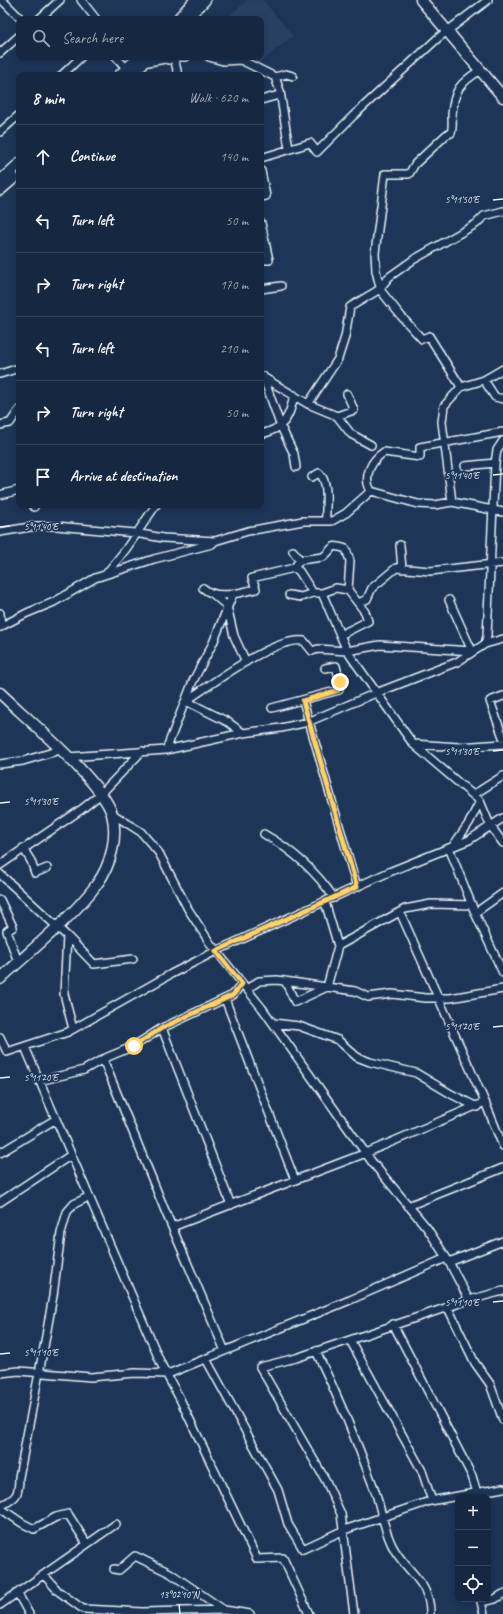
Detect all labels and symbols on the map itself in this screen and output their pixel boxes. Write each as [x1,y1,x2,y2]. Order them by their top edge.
text: 5°11'50"E [445,193,481,206]
text: 5°11'40"E [445,469,481,482]
text: 5°11'40"E [24,520,60,533]
route end [331,673,349,691]
text: 5°11'30"E [445,745,481,758]
text: 5°11'30"E [24,795,60,808]
text: 5°11'20"E [445,1020,481,1033]
route start [125,1037,143,1055]
text: 5°11'20"E [24,1071,60,1084]
text: 5°11'10"E [445,1296,481,1309]
text: 5°11'10"E [24,1346,60,1359]
text: 13°02'10"N [159,1588,201,1601]

